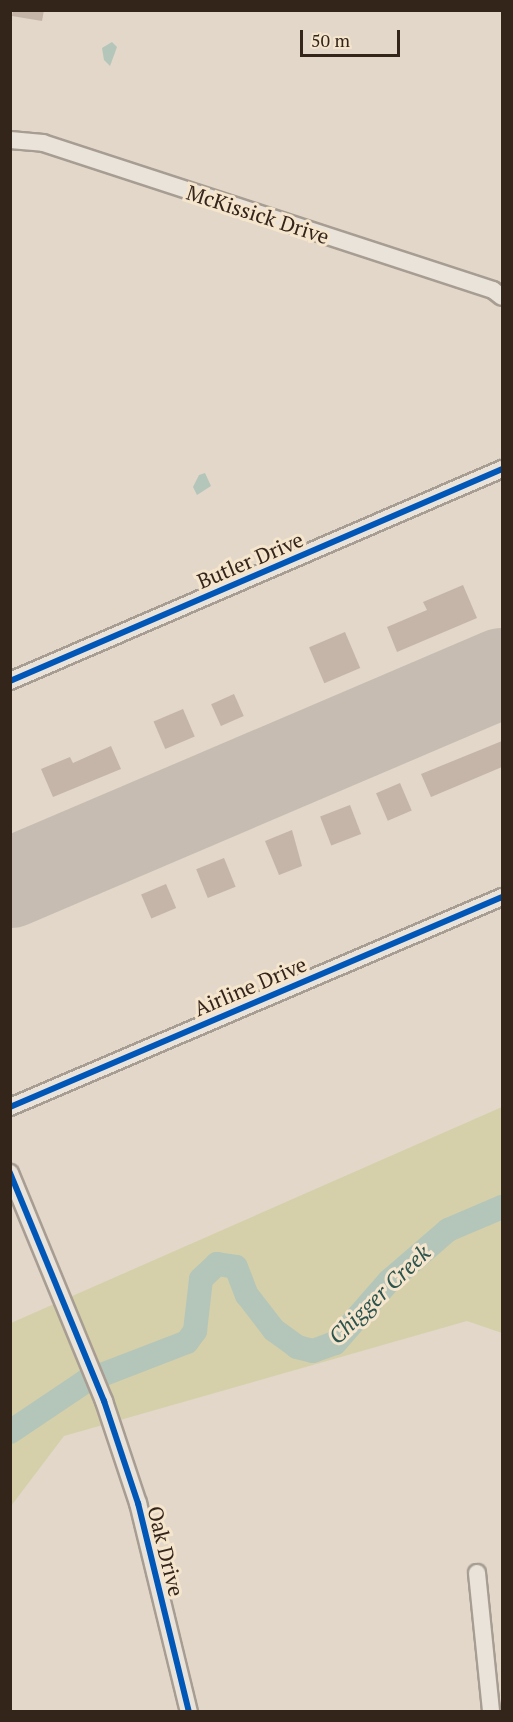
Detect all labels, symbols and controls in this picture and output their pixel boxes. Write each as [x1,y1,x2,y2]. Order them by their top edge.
scale bar [303,18,404,56]
text: 50 m [311,28,350,52]
street label: McKissick Drive [184,179,332,249]
street label: Butler Drive [193,526,307,594]
street label: Airline Drive [190,951,310,1021]
water label: Chigger Creek [323,1239,435,1349]
street label: Oak Drive [143,1503,189,1599]

